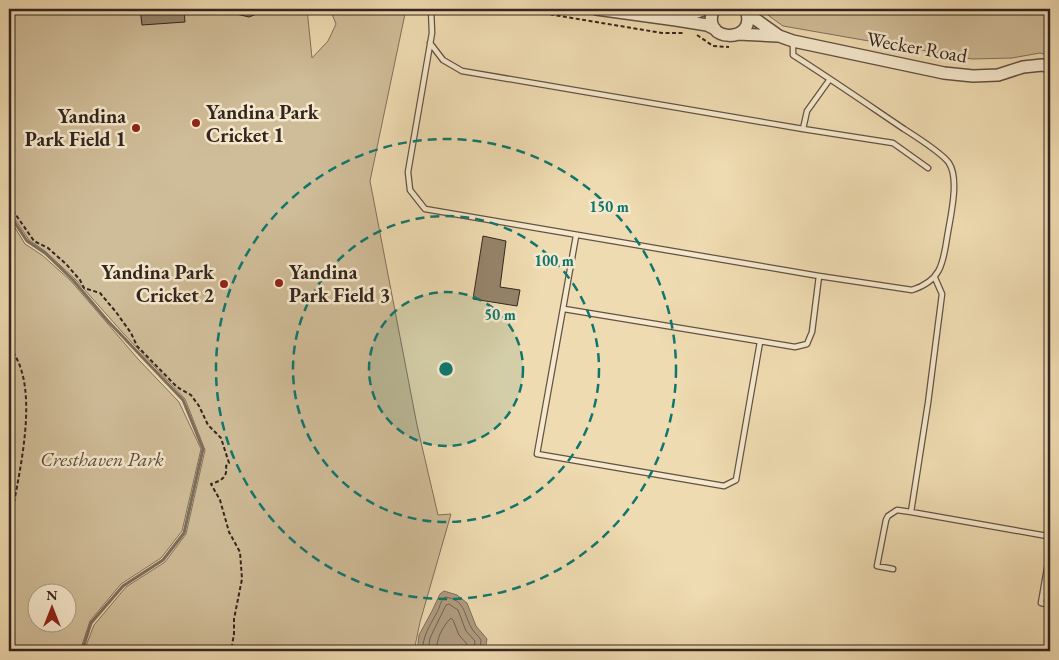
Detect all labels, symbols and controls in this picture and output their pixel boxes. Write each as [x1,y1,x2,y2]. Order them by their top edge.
street label: Wecker Road [865,25,970,69]
place label: Yandina Park Cricket 1 [206,99,320,148]
place label: Yandina Park Field 1 [25,103,126,152]
marker: Yandina Park Cricket 1 [190,117,202,129]
marker: Yandina Park Field 1 [130,122,142,134]
text: 150 m [589,197,629,216]
text: 100 m [534,251,574,270]
place label: Yandina Park Cricket 2 [101,259,215,308]
place label: Yandina Park Field 3 [289,259,390,308]
marker: Yandina Park Field 3 [273,277,285,289]
marker: Yandina Park Cricket 2 [218,278,230,290]
text: 50 m [484,305,516,324]
centre of rings [437,360,455,378]
park label: Cresthaven Park [40,446,164,472]
north arrow [28,582,78,632]
text: N [46,586,58,604]

